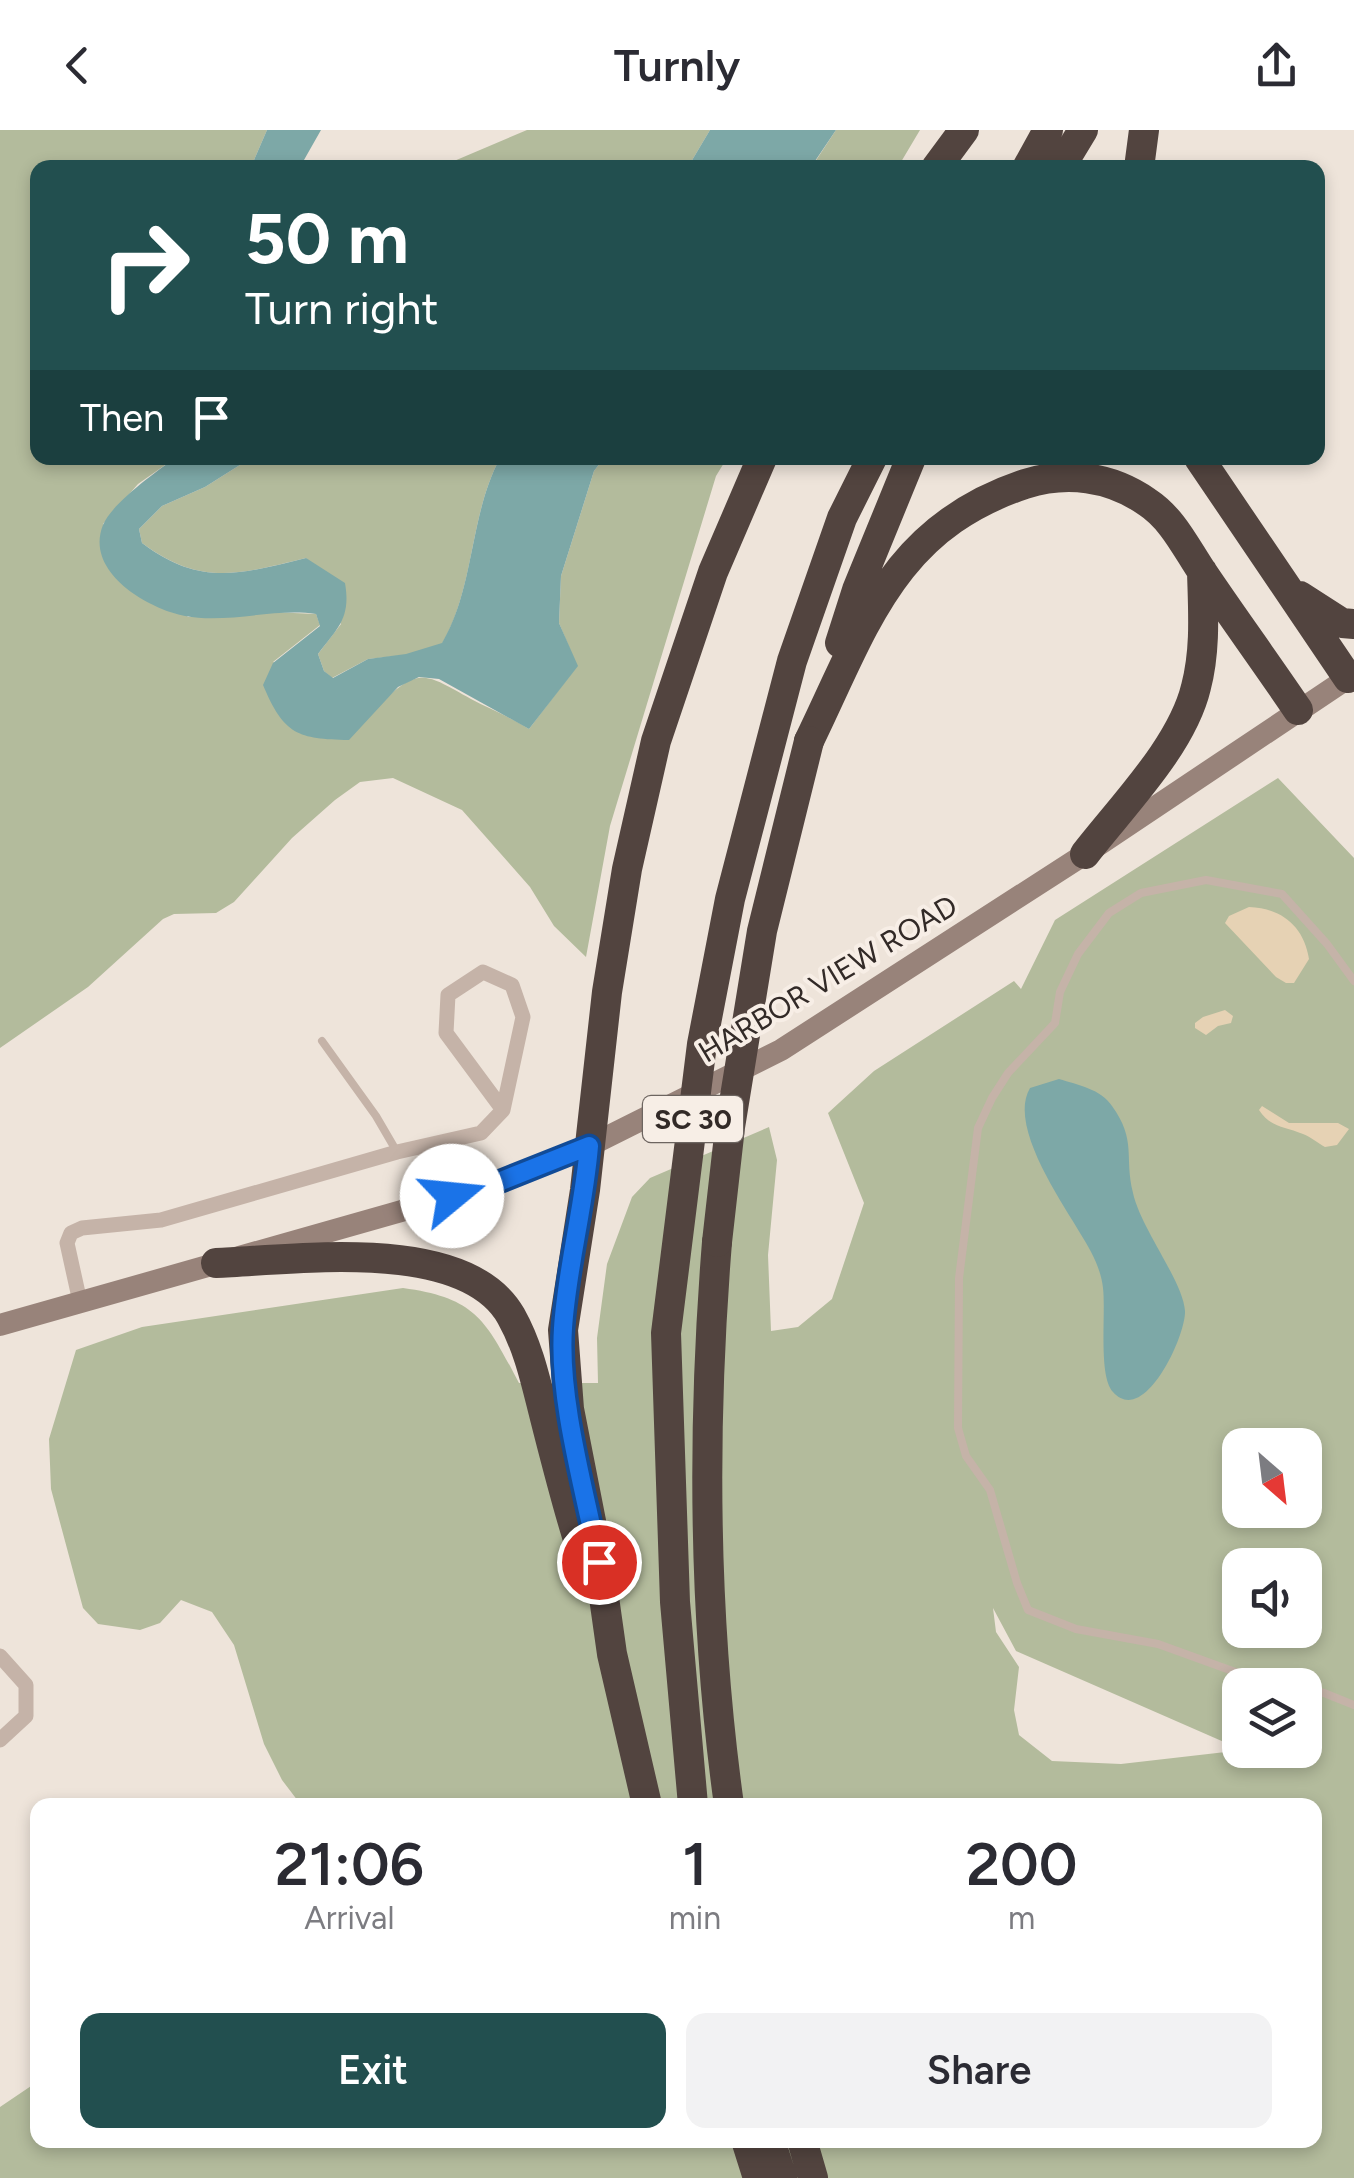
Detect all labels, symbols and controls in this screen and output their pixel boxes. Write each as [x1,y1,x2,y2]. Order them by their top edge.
icon: back [50,38,105,93]
text: Turnly [614,38,740,92]
icon: share [1249,38,1304,93]
text: 50 m [245,196,409,281]
icon: right [80,200,210,330]
text: Turn right [245,281,438,335]
icon: arrive [184,390,239,445]
text: Then [80,395,164,441]
street label: HARBOR VIEW ROAD [692,887,964,1070]
road number: SC 30 [643,1096,743,1142]
position arrow [400,1144,504,1248]
north arrow [1222,1428,1322,1528]
map controls [1222,1428,1322,1768]
pin [557,1520,642,1605]
icon: arrive [572,1535,627,1590]
button: sound [1222,1548,1322,1648]
button: layers [1222,1668,1322,1768]
text: 21:06 [275,1828,424,1900]
text: 1 [682,1828,707,1900]
text: 200 [966,1828,1077,1900]
text: Arrival [304,1899,394,1937]
text: min [669,1899,721,1937]
text: m [1008,1899,1035,1937]
button: Exit [80,2013,666,2128]
button: Share [686,2013,1272,2128]

